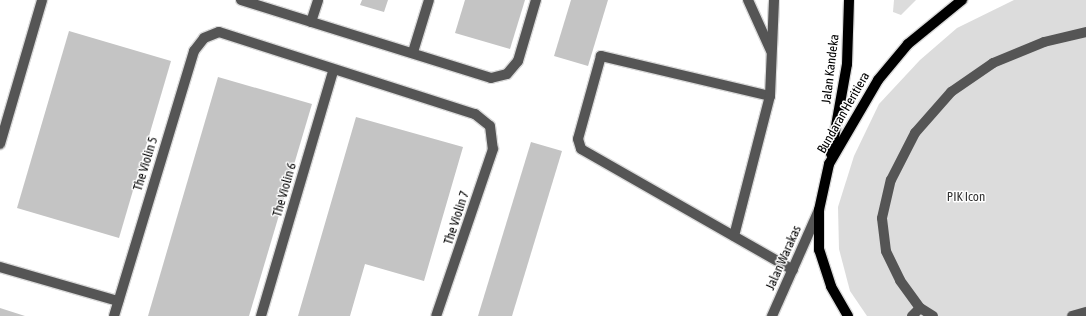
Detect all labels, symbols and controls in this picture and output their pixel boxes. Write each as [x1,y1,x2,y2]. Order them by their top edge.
street label: Jalan Kandeka [819,33,843,105]
street label: Bundaran Heritiera [814,70,874,156]
street label: The Violin 5 [130,135,162,193]
street label: The Violin 6 [270,161,300,219]
street label: The Violin 7 [441,189,473,247]
park label: PIK Icon [947,189,985,205]
street label: Jalan Warakas [763,223,805,293]

